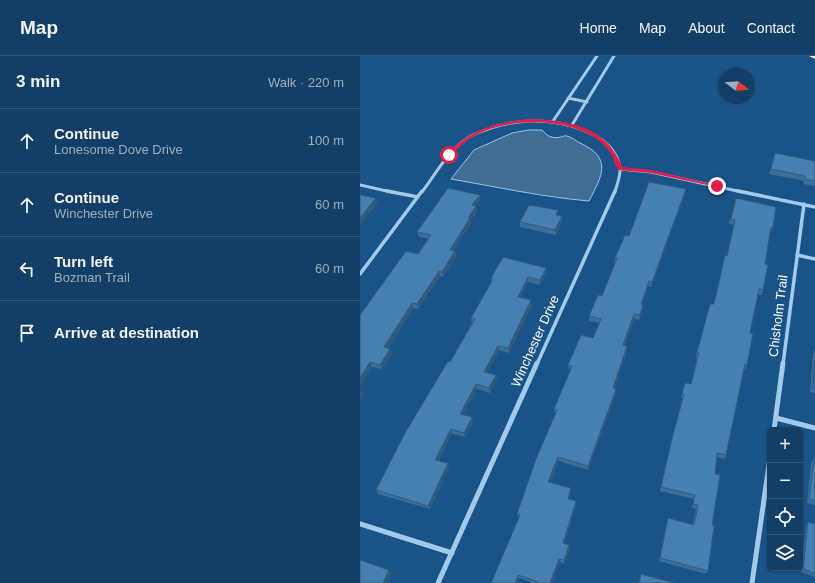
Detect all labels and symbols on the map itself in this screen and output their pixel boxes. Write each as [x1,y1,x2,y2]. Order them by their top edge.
north arrow [719,68,755,104]
route start [440,146,458,164]
route end [708,177,726,195]
street label: Chisholm Trail [766,274,790,358]
street label: Winchester Drive [508,293,562,389]

